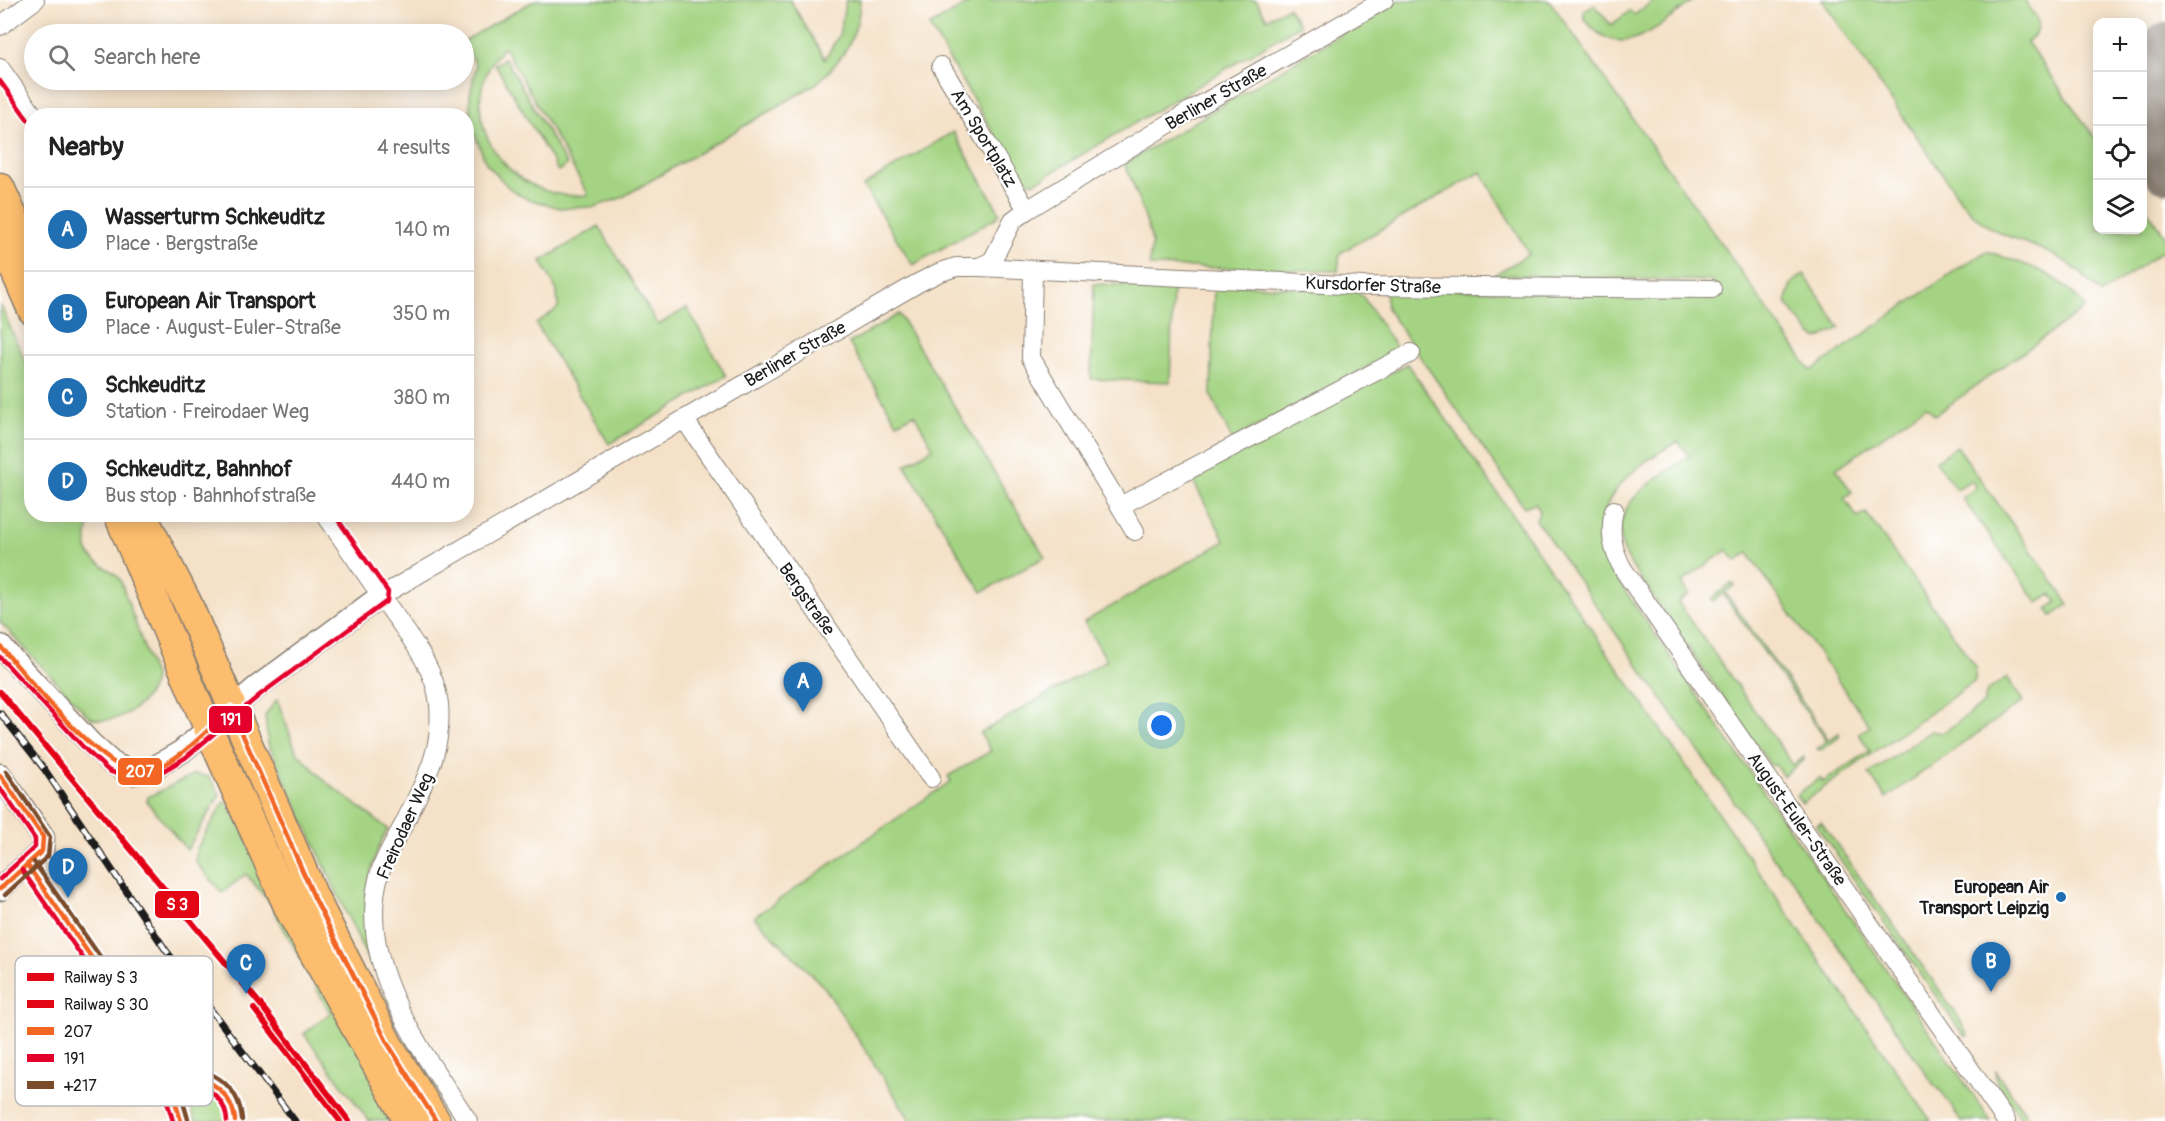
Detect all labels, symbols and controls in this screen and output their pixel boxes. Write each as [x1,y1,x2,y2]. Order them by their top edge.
map controls [2093,18,2147,234]
button: + [2093,18,2147,72]
search box [24,24,474,90]
icon: search [45,41,78,74]
text: Search here [93,43,200,71]
street label: Berliner Straße [1161,59,1271,136]
button: − [2093,72,2147,126]
street label: Am Sportplatz [945,85,1022,192]
button: locate [2093,126,2147,180]
text: Nearby [48,131,124,163]
text: 4 results [377,135,450,160]
button: layers [2093,180,2147,234]
text: Wasserturm Schkeuditz [105,203,325,231]
text: A [61,217,74,242]
text: 140 m [395,217,450,242]
text: Place · Bergstraße [105,231,258,256]
street label: Kursdorfer Straße [1305,272,1441,299]
text: European Air Transport [105,287,316,315]
text: B [62,301,73,326]
text: 350 m [392,301,450,326]
text: Place · August-Euler-Straße [105,315,341,340]
street label: Berliner Straße [740,316,850,393]
text: Schkeuditz [105,371,205,399]
text: C [61,385,74,410]
text: 380 m [393,385,450,410]
text: Station · Freirodaer Weg [105,399,309,424]
text: Schkeuditz, Bahnhof [105,455,292,483]
text: D [61,469,74,494]
text: 440 m [391,469,450,494]
text: Bus stop · Bahnhofstraße [105,483,316,508]
street label: Bergstraße [773,559,840,640]
pin: A [784,662,822,712]
line badge: 191 [208,705,253,734]
text: 191 [221,710,241,730]
your location [1147,711,1176,740]
street label: August-Euler-Straße [1742,748,1851,891]
line badge: 207 [117,757,163,786]
text: 207 [126,762,155,782]
street label: Freirodaer Weg [372,769,439,883]
pin: D [48,848,88,898]
place label: European Air Transport Leipzig [1918,876,2050,920]
line badge: S 3 [154,890,200,919]
marker: European Air Transport Leipzig [2054,890,2068,904]
text: S 3 [166,895,188,915]
pin: B [1972,942,2010,992]
pin: C [226,944,266,994]
legend [15,956,213,1106]
text: Railway S 3 [64,968,138,988]
text: Railway S 30 [64,995,149,1015]
text: 207 [64,1022,93,1042]
text: 191 [64,1049,85,1069]
text: +217 [63,1076,97,1096]

